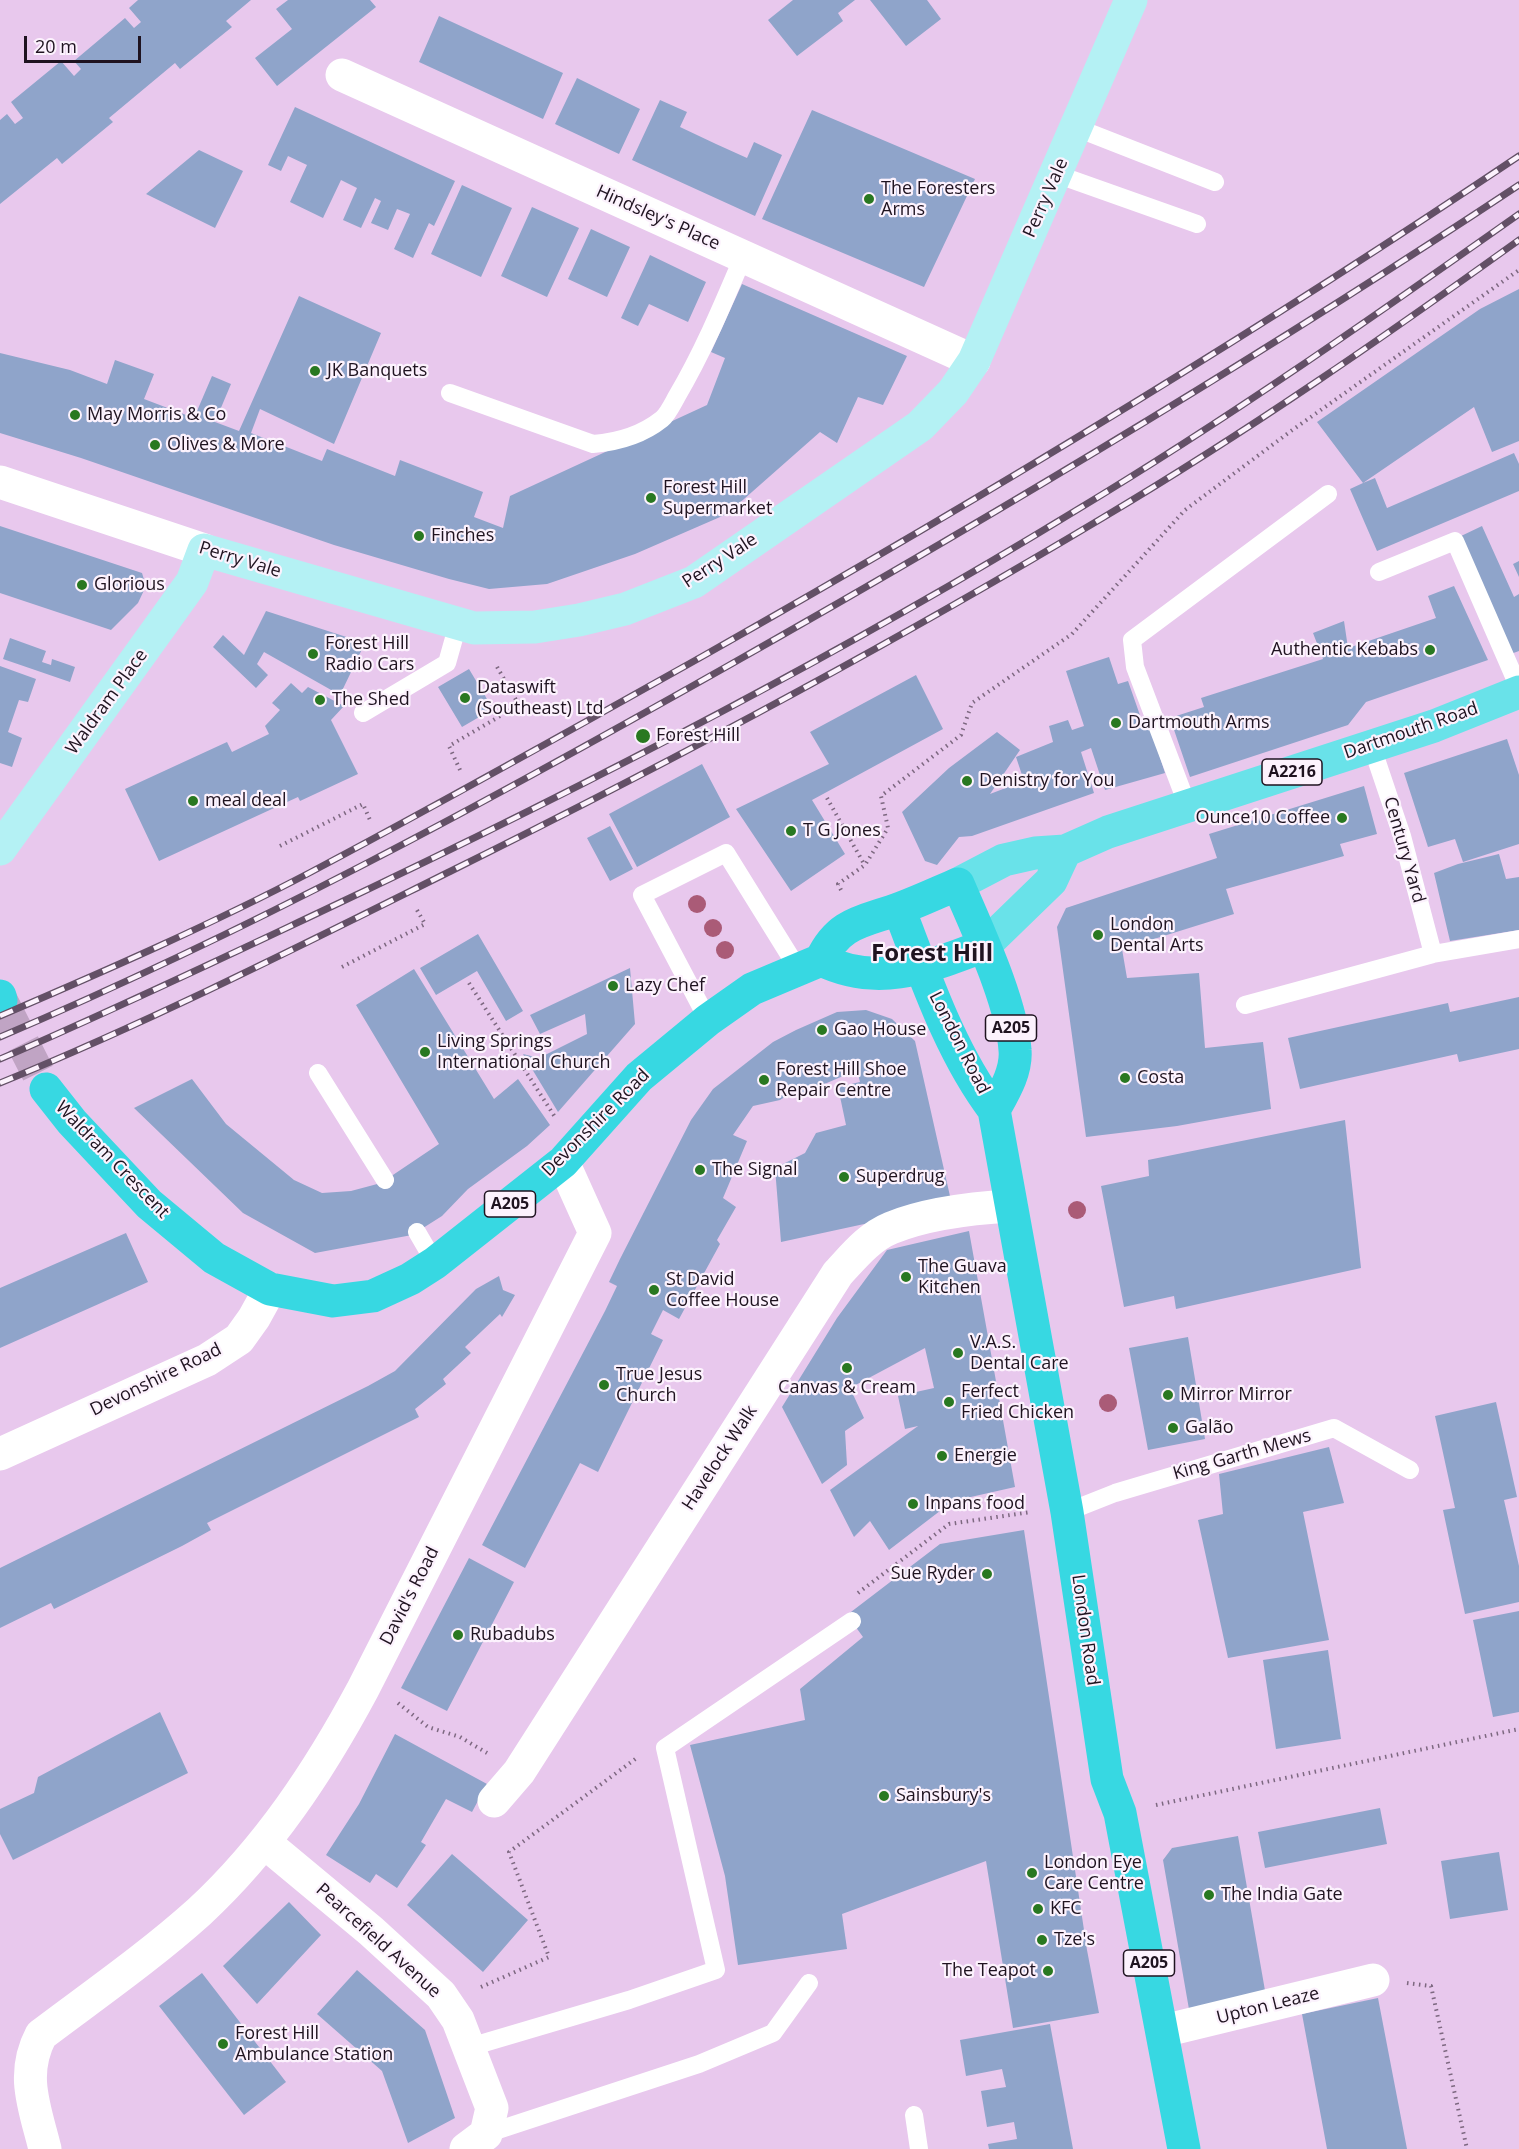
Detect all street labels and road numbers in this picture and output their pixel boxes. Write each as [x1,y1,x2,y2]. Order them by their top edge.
street label: Perry Vale [1019,155,1073,241]
street label: Hindsley's Place [593,181,723,255]
street label: Perry Vale [679,529,761,593]
street label: Perry Vale [196,537,284,583]
street label: Waldram Place [62,645,152,759]
street label: Dartmouth Road [1341,698,1481,764]
road number: A2216 [1262,759,1322,785]
street label: Century Yard [1379,794,1429,906]
street label: London Road [924,988,994,1098]
road number: A205 [986,1015,1036,1041]
street label: Devonshire Road [538,1065,654,1181]
street label: Waldram Crescent [51,1097,173,1223]
road number: A205 [484,1191,536,1217]
street label: Devonshire Road [87,1339,225,1421]
street label: Havelock Walk [678,1401,762,1515]
street label: King Garth Mews [1171,1425,1313,1485]
street label: David's Road [376,1543,444,1649]
street label: London Road [1067,1573,1103,1687]
street label: Pearcefield Avenue [311,1879,445,2003]
road number: A205 [1124,1950,1174,1976]
street label: Upton Leaze [1214,1983,1322,2029]

